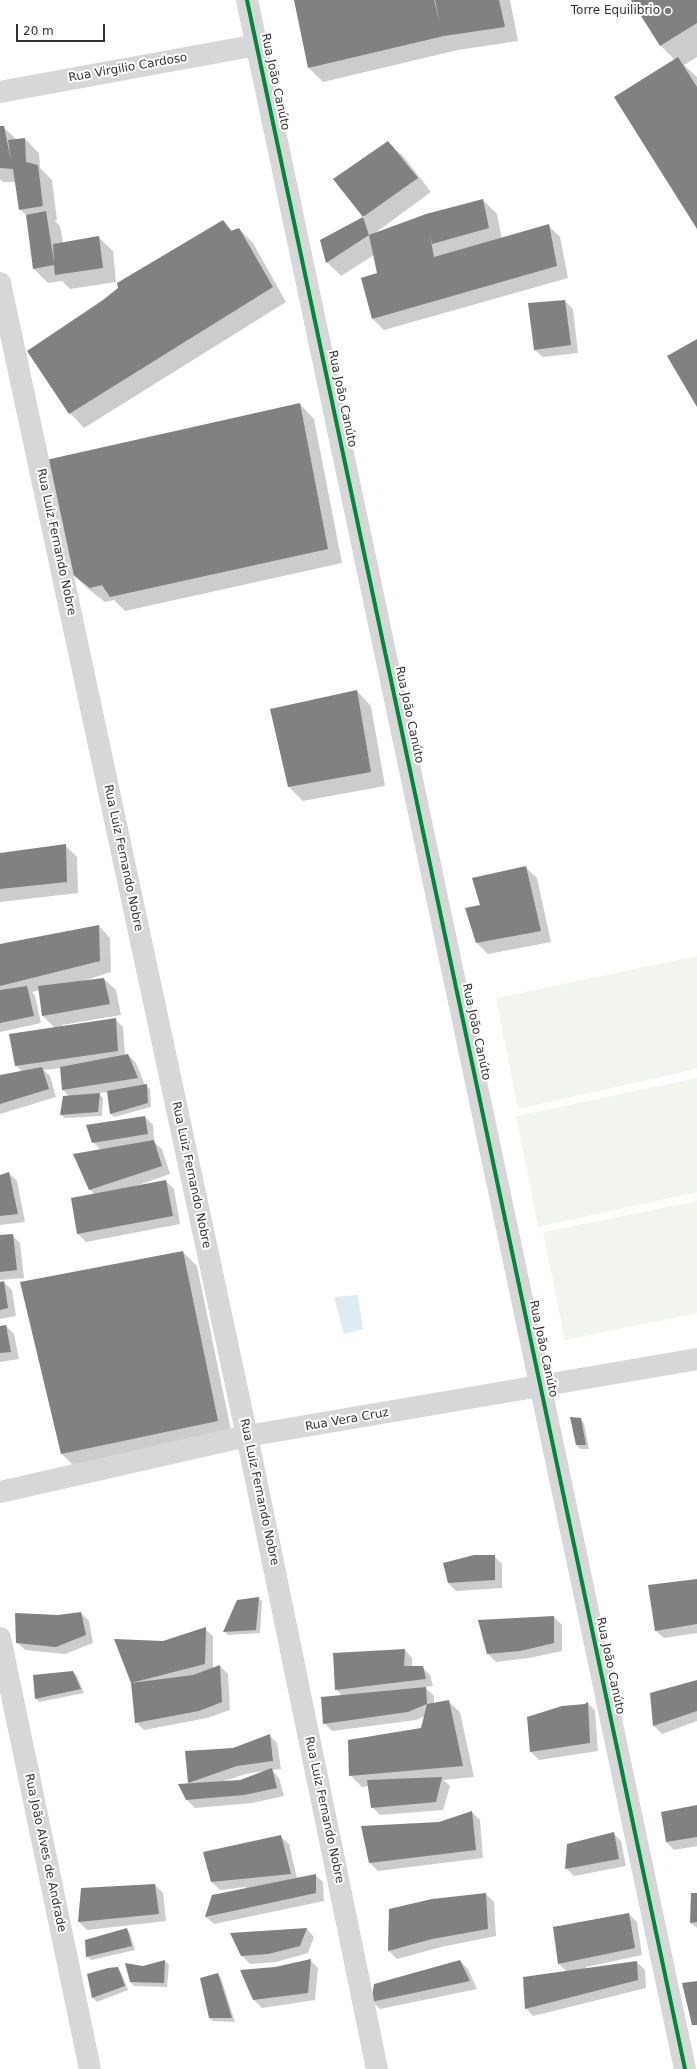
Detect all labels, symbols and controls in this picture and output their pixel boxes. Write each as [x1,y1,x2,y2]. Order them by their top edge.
place label: Torre Equilibrio [571,4,660,18]
marker: Torre Equilibrio [663,6,673,16]
scale bar [18,16,107,42]
text: 20 m [23,24,54,38]
street label: Rua João Canúto [258,32,292,132]
street label: Rua Virgilio Cardoso [67,50,189,86]
street label: Rua João Canúto [325,349,359,449]
street label: Rua Luiz Fernando Nobre [33,467,79,617]
street label: Rua João Canúto [392,665,426,765]
street label: Rua Luiz Fernando Nobre [100,783,146,933]
street label: Rua João Canúto [459,982,493,1082]
street label: Rua Luiz Fernando Nobre [168,1100,214,1250]
street label: Rua João Canúto [526,1299,560,1399]
street label: Rua Vera Cruz [304,1406,390,1434]
street label: Rua Luiz Fernando Nobre [236,1417,282,1567]
street label: Rua João Canúto [593,1616,627,1716]
street label: Rua Luiz Fernando Nobre [301,1735,347,1885]
street label: Rua João Alves de Andrade [21,1772,69,1934]

